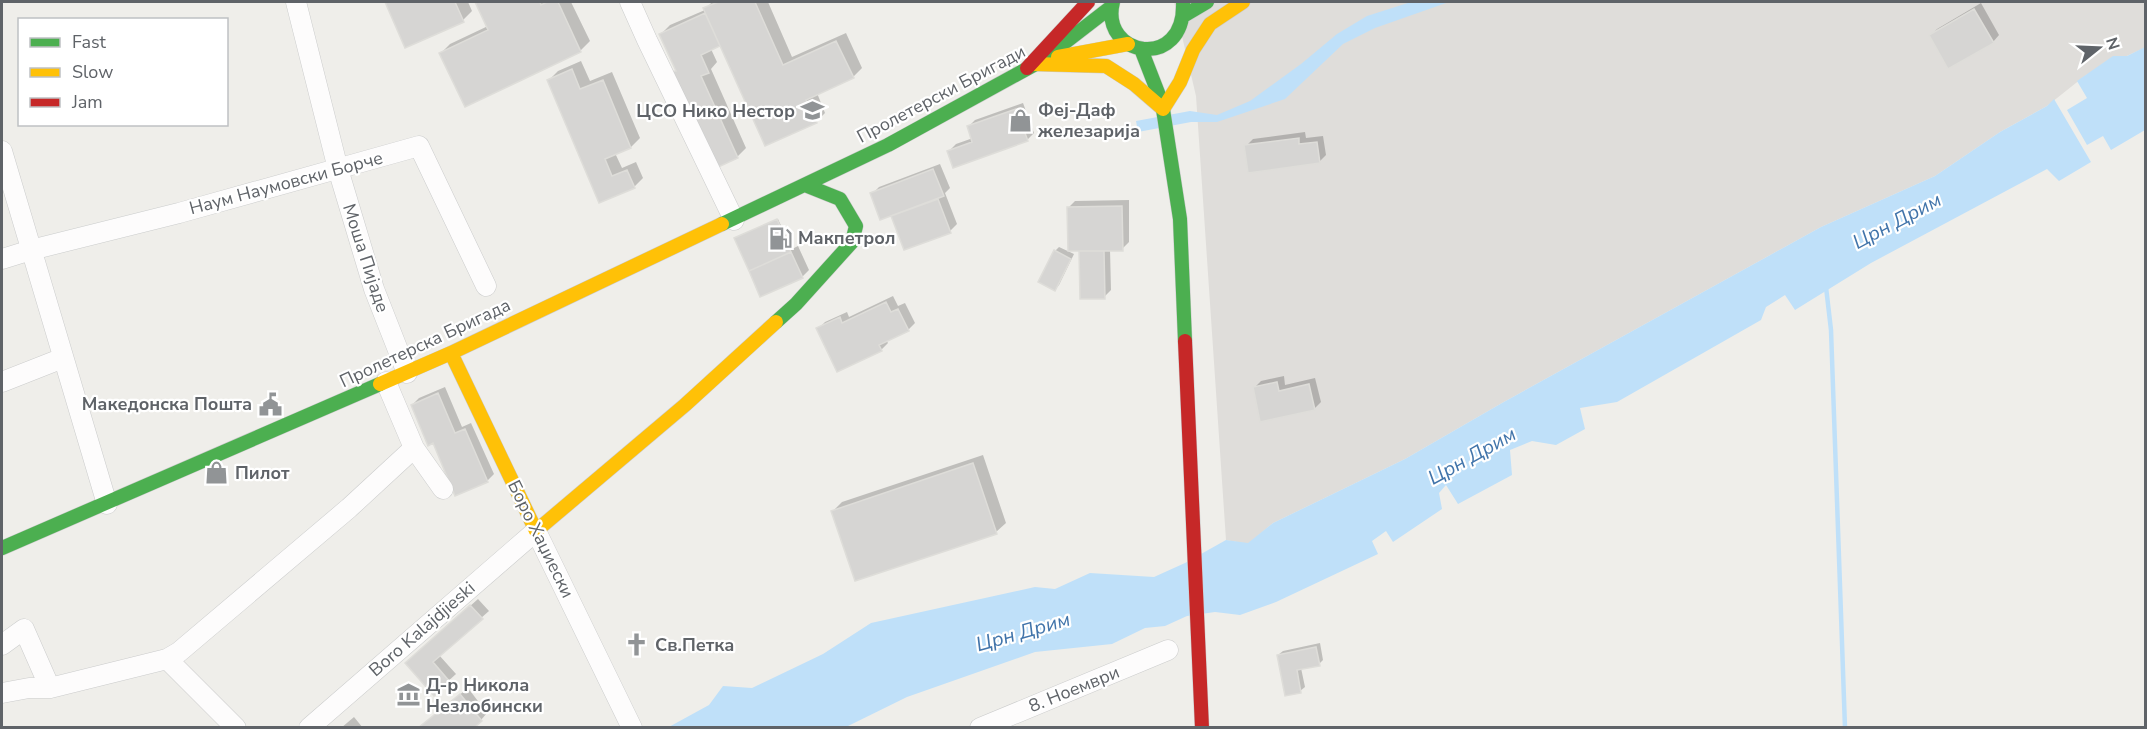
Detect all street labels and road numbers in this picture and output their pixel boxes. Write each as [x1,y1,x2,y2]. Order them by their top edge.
street label: Пролетерски Бригади [853,39,1029,149]
street label: Наум Наумовски Борче [186,146,386,220]
street label: Моша Пијаде [337,201,395,315]
street label: Пролетерска Бригада [336,293,514,393]
street label: Боро Хаџиески [502,476,580,602]
street label: Boro Kalajdjieski [364,576,480,682]
street label: 8. Ноември [1025,660,1123,718]

